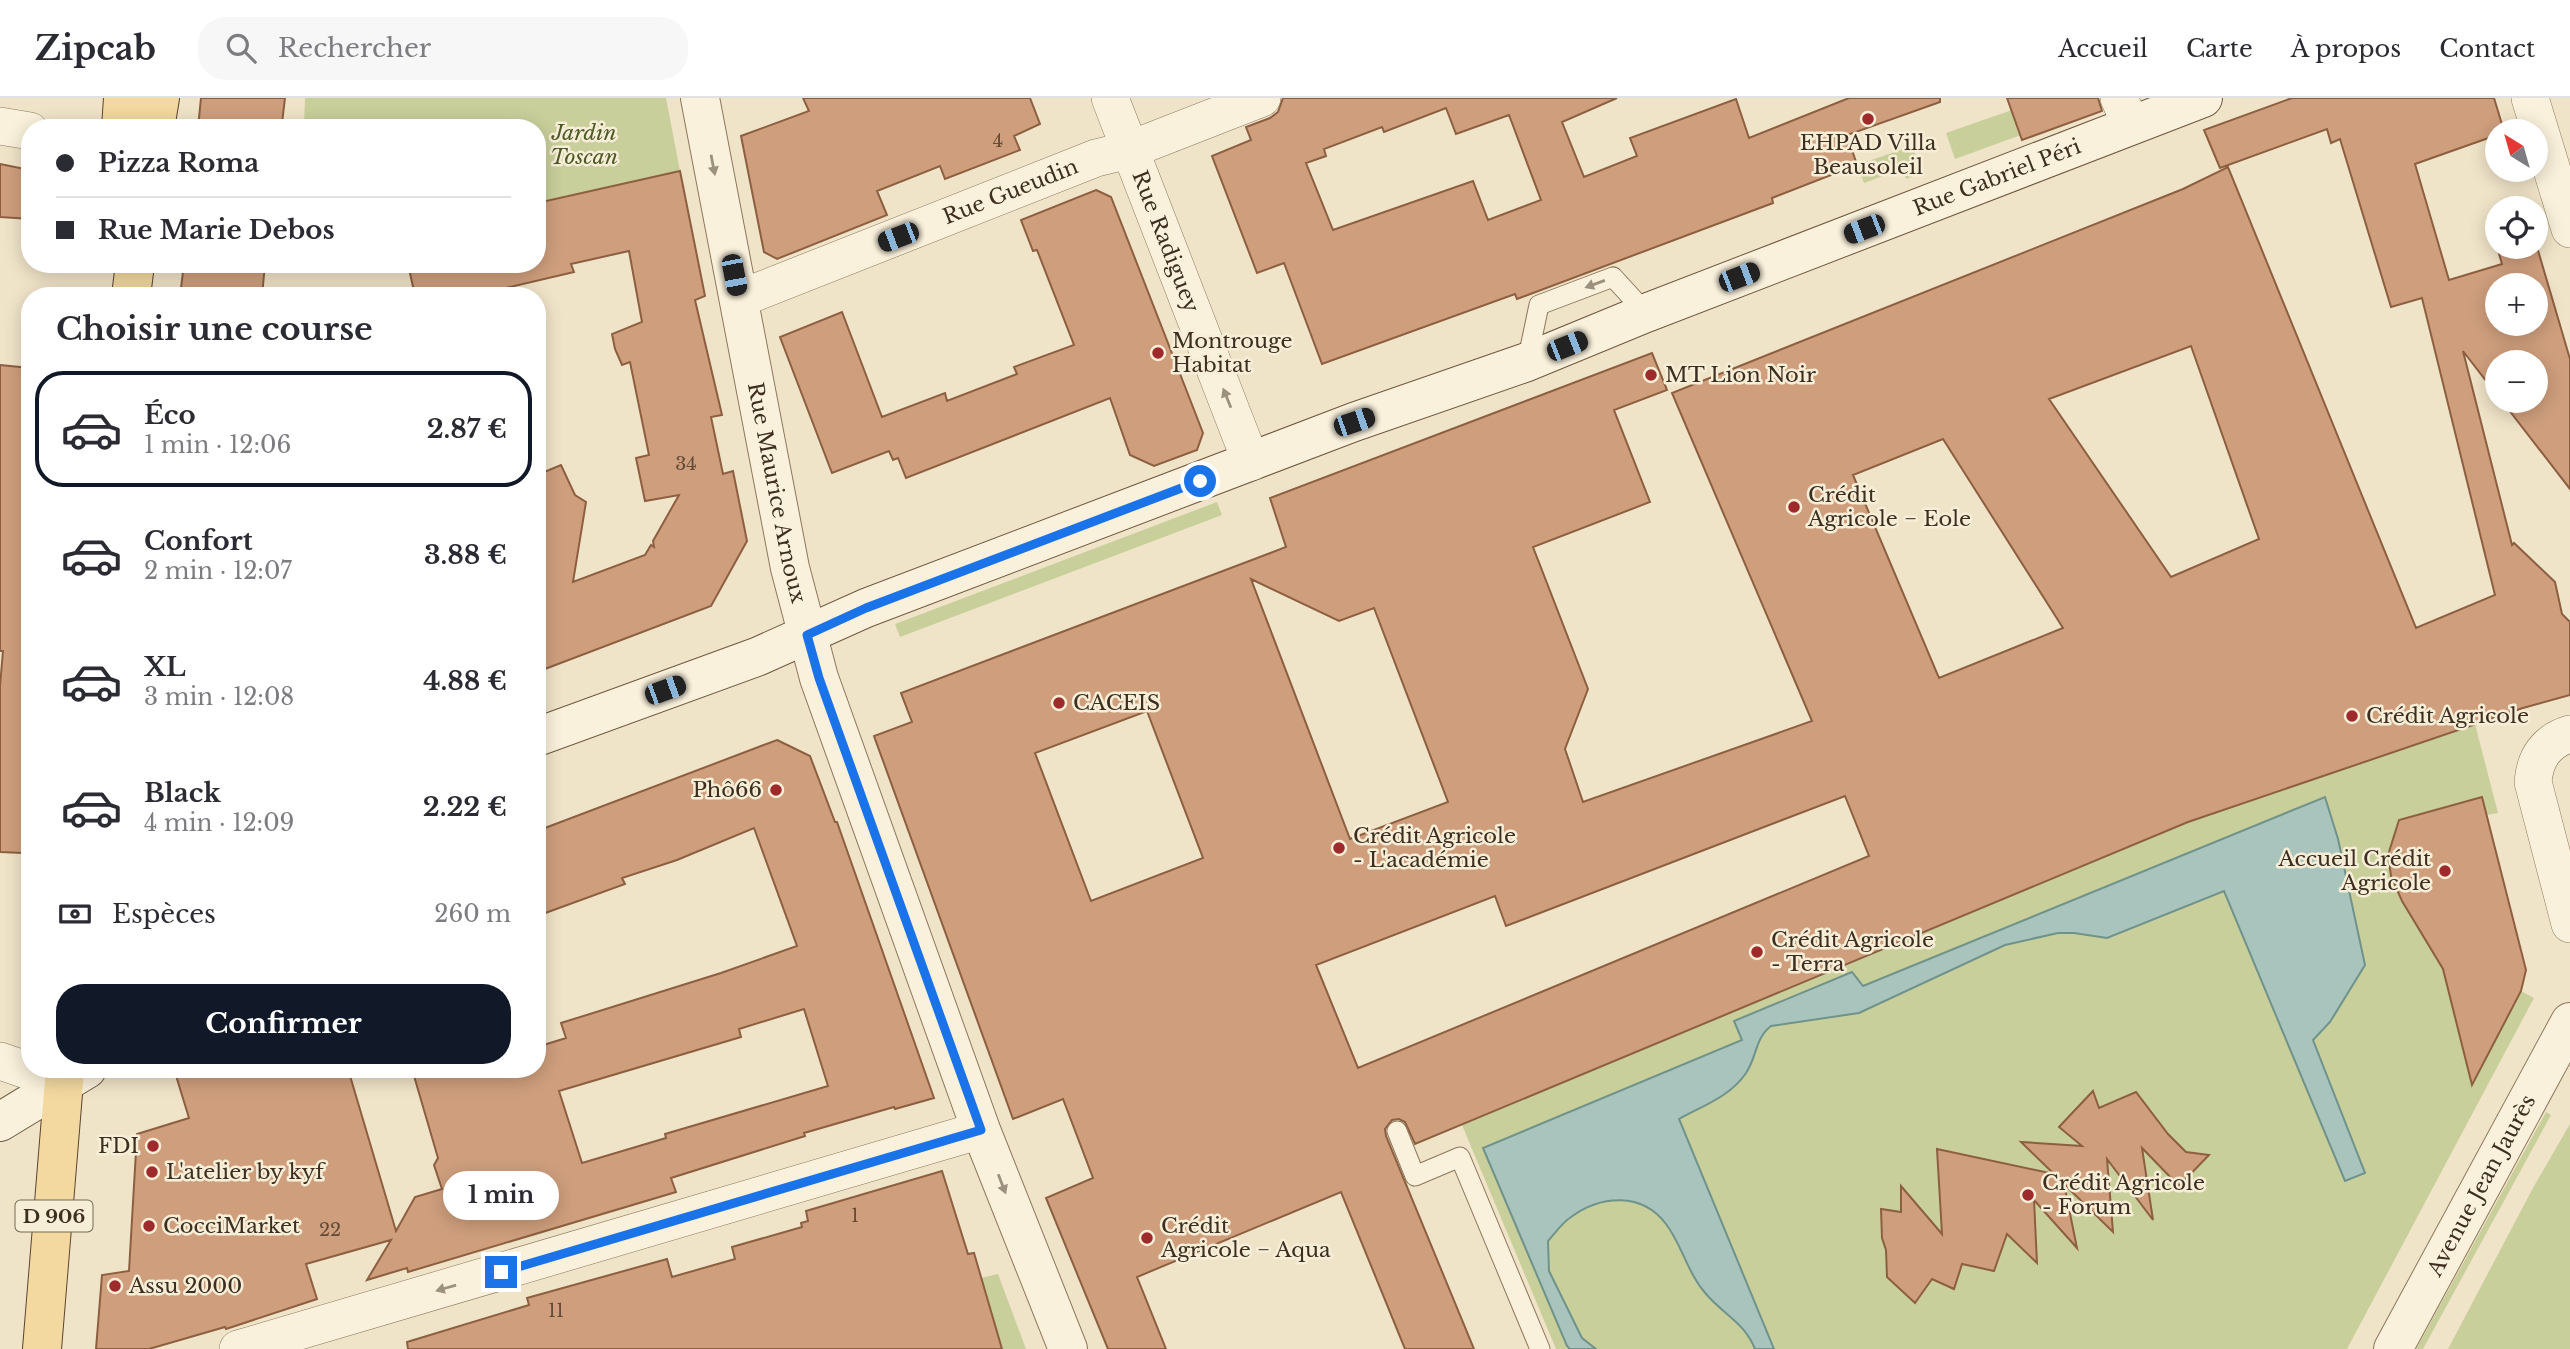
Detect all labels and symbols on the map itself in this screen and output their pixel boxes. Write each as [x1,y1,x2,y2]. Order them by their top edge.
marker: EHPAD Villa Beausoleil [1860,111,1876,127]
north arrow [2485,119,2548,182]
park label: Jardin Toscan [550,120,618,170]
house number: 4 [993,130,1003,152]
place label: EHPAD Villa Beausoleil [1800,130,1937,180]
street label: Rue Gabriel Péri [1910,133,2085,222]
street label: Rue Gueudin [939,153,1082,230]
one-way arrow [708,154,719,176]
street label: Rue Radiguey [1126,167,1205,317]
car [1841,212,1888,246]
car [875,220,922,254]
car [720,252,749,298]
car [1716,260,1763,294]
one-way arrow [1584,279,1605,290]
place label: Montrouge Habitat [1172,328,1293,378]
car [1544,328,1591,364]
marker: Montrouge Habitat [1150,345,1166,361]
place label: MT Lion Noir [1665,362,1816,388]
marker: MT Lion Noir [1643,367,1659,383]
street label: Rue Maurice Arnoux [742,380,812,606]
one-way arrow [1222,387,1233,408]
car [1331,405,1378,439]
house number: 34 [675,453,697,475]
route start [1184,465,1216,497]
place label: Crédit Agricole − Eole [1807,482,1971,532]
marker: Crédit Agricole − Eole [1786,499,1802,515]
car [642,673,689,707]
place label: CACEIS [1073,690,1160,716]
marker: CACEIS [1051,695,1067,711]
place label: Crédit Agricole [2366,703,2529,729]
marker: Crédit Agricole [2344,708,2360,724]
place label: Phô66 [692,777,762,803]
marker: Phô66 [768,782,784,798]
place label: Crédit Agricole - L'académie [1353,823,1516,873]
marker: Crédit Agricole - L'académie [1331,840,1347,856]
place label: Accueil Crédit Agricole [2278,846,2431,896]
marker: Accueil Crédit Agricole [2437,863,2453,879]
place label: Crédit Agricole - Terra [1771,927,1934,977]
marker: Crédit Agricole - Terra [1749,944,1765,960]
street label: Avenue Jean Jaurès [2421,1090,2541,1282]
place label: FDI [98,1133,139,1159]
marker: FDI [145,1138,161,1154]
place label: L'atelier by kyf [166,1159,326,1185]
marker: L'atelier by kyf [144,1164,160,1180]
callout: 1 min [443,1170,559,1220]
place label: Crédit Agricole - Forum [2042,1170,2205,1220]
one-way arrow [997,1174,1008,1195]
marker: Crédit Agricole - Forum [2020,1187,2036,1203]
road number: D 906 [16,1200,92,1232]
house number: 1 [851,1205,859,1227]
place label: CocciMarket [163,1213,300,1239]
place label: Crédit Agricole − Aqua [1160,1213,1331,1263]
marker: CocciMarket [141,1218,157,1234]
house number: 22 [319,1219,341,1241]
marker: Crédit Agricole − Aqua [1139,1230,1155,1246]
route end [485,1256,517,1288]
place label: Assu 2000 [128,1273,242,1299]
marker: Assu 2000 [107,1278,123,1294]
one-way arrow [435,1283,457,1294]
house number: 11 [548,1300,564,1322]

